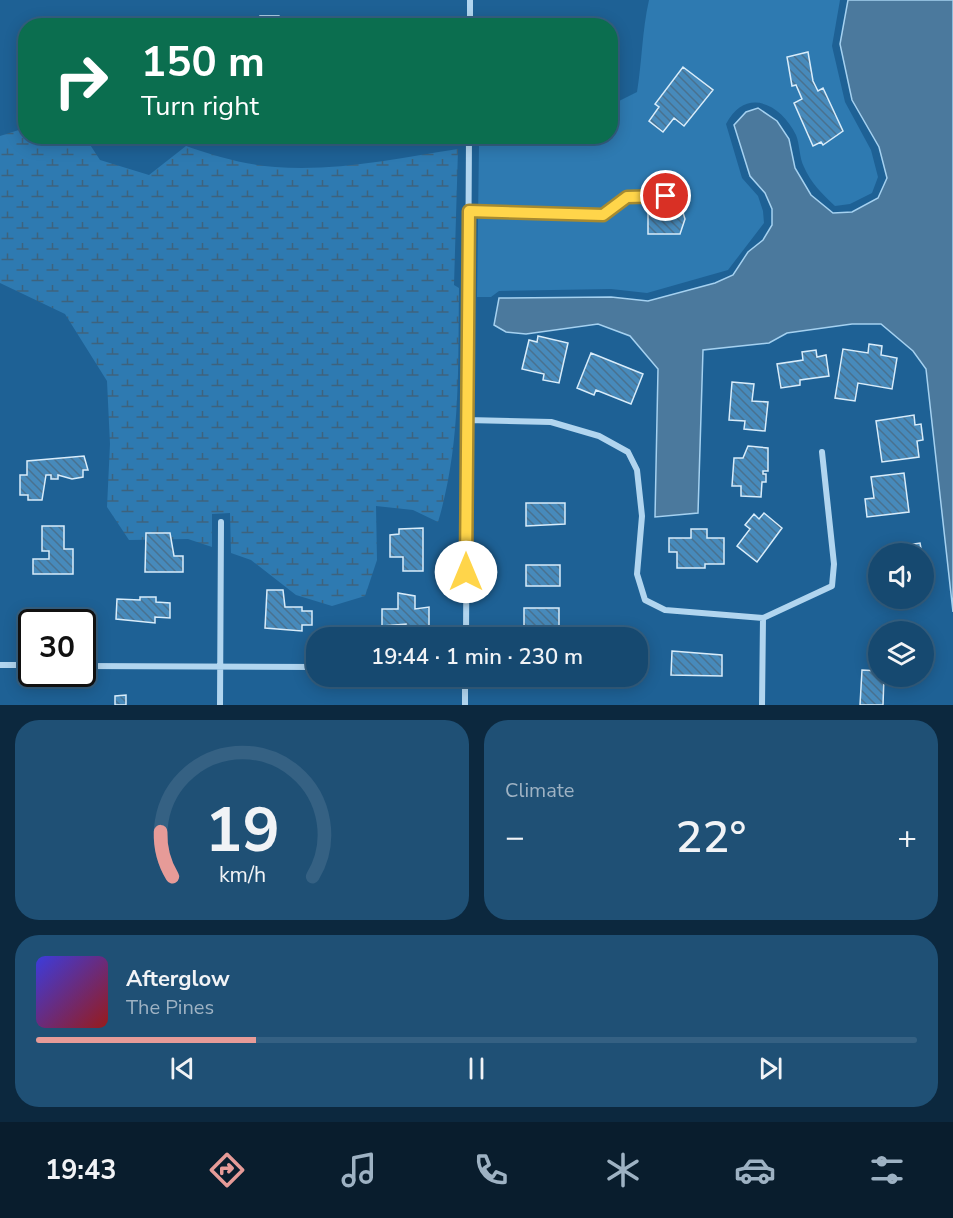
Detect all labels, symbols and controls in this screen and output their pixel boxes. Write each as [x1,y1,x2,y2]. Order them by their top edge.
text: 150 m [141,34,265,91]
icon: right [42,42,120,120]
text: Turn right [141,88,259,125]
pin [640,170,691,221]
icon: arrive [649,179,682,212]
position arrow [434,540,498,604]
map controls [868,543,934,687]
button: sound [868,543,934,609]
speed limit sign: 30 [18,609,96,687]
button: layers [868,621,934,687]
text: 19:44 · 1 min · 230 m [371,642,583,672]
text: Climate [505,777,574,804]
text: 19 [205,788,279,873]
text: 22° [676,807,746,868]
text: − [505,815,525,860]
text: + [897,815,917,860]
text: km/h [218,860,266,890]
text: Afterglow [126,964,230,994]
text: The Pines [126,994,214,1021]
icon: previous [166,1052,199,1085]
icon: pause [460,1052,493,1085]
icon: next [754,1052,787,1085]
icon: directions [206,1149,248,1191]
icon: music [338,1149,380,1191]
icon: phone [470,1149,512,1191]
icon: climate [602,1149,644,1191]
icon: car [734,1149,776,1191]
icon: filters [866,1149,908,1191]
text: 19:43 [45,1152,116,1189]

